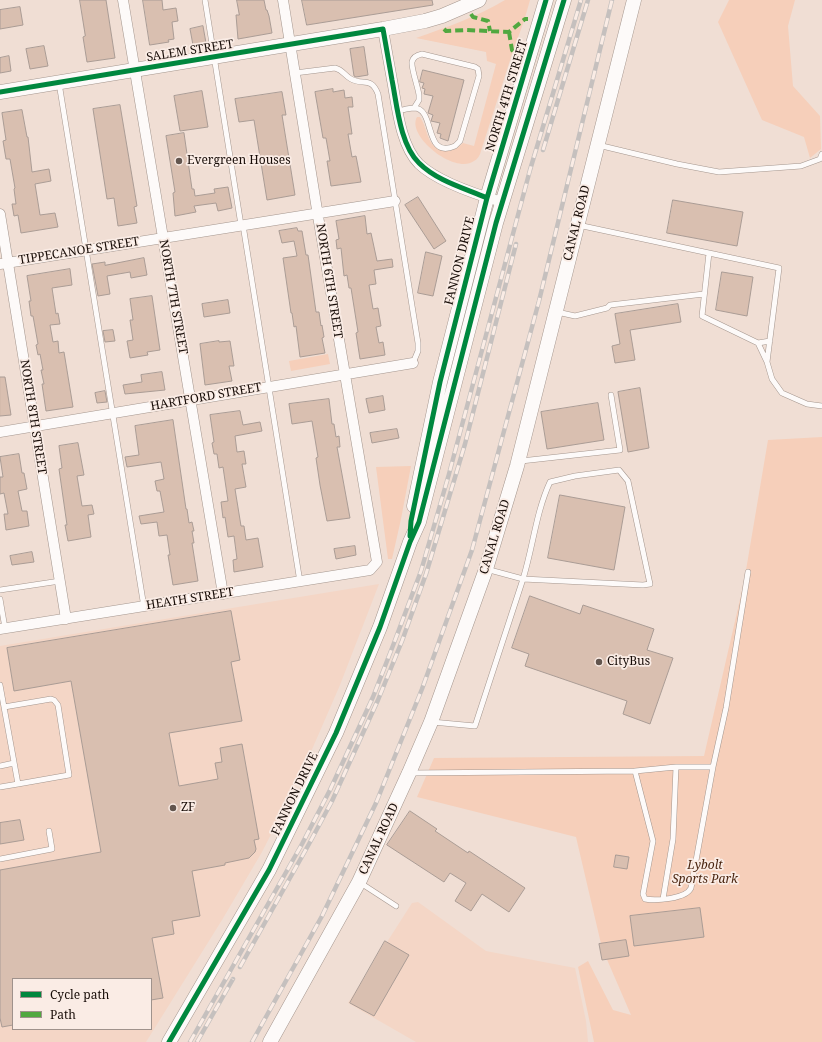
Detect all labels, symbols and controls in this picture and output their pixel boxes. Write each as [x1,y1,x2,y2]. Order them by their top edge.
street label: SALEM STREET [145,37,235,65]
street label: NORTH 4TH STREET [483,38,531,154]
place label: Evergreen Houses [187,154,291,168]
marker: Evergreen Houses [174,156,184,166]
street label: CANAL ROAD [561,184,593,262]
street label: FANNON DRIVE [442,215,478,307]
street label: NORTH 6TH STREET [313,222,345,340]
street label: TIPPECANOE STREET [18,234,140,268]
street label: NORTH 7TH STREET [156,239,190,355]
street label: NORTH 8TH STREET [17,358,49,476]
street label: HARTFORD STREET [149,380,263,414]
street label: CANAL ROAD [477,498,513,576]
street label: HEATH STREET [145,585,235,613]
place label: CityBus [607,655,650,669]
marker: CityBus [594,657,604,667]
street label: FANNON DRIVE [269,750,321,838]
place label: ZF [181,801,195,815]
street label: CANAL ROAD [356,801,402,877]
marker: ZF [168,803,178,813]
park label: Lybolt Sports Park [672,859,738,887]
legend [12,978,152,1030]
text: Cycle path [50,986,109,1003]
text: Path [50,1006,76,1023]

